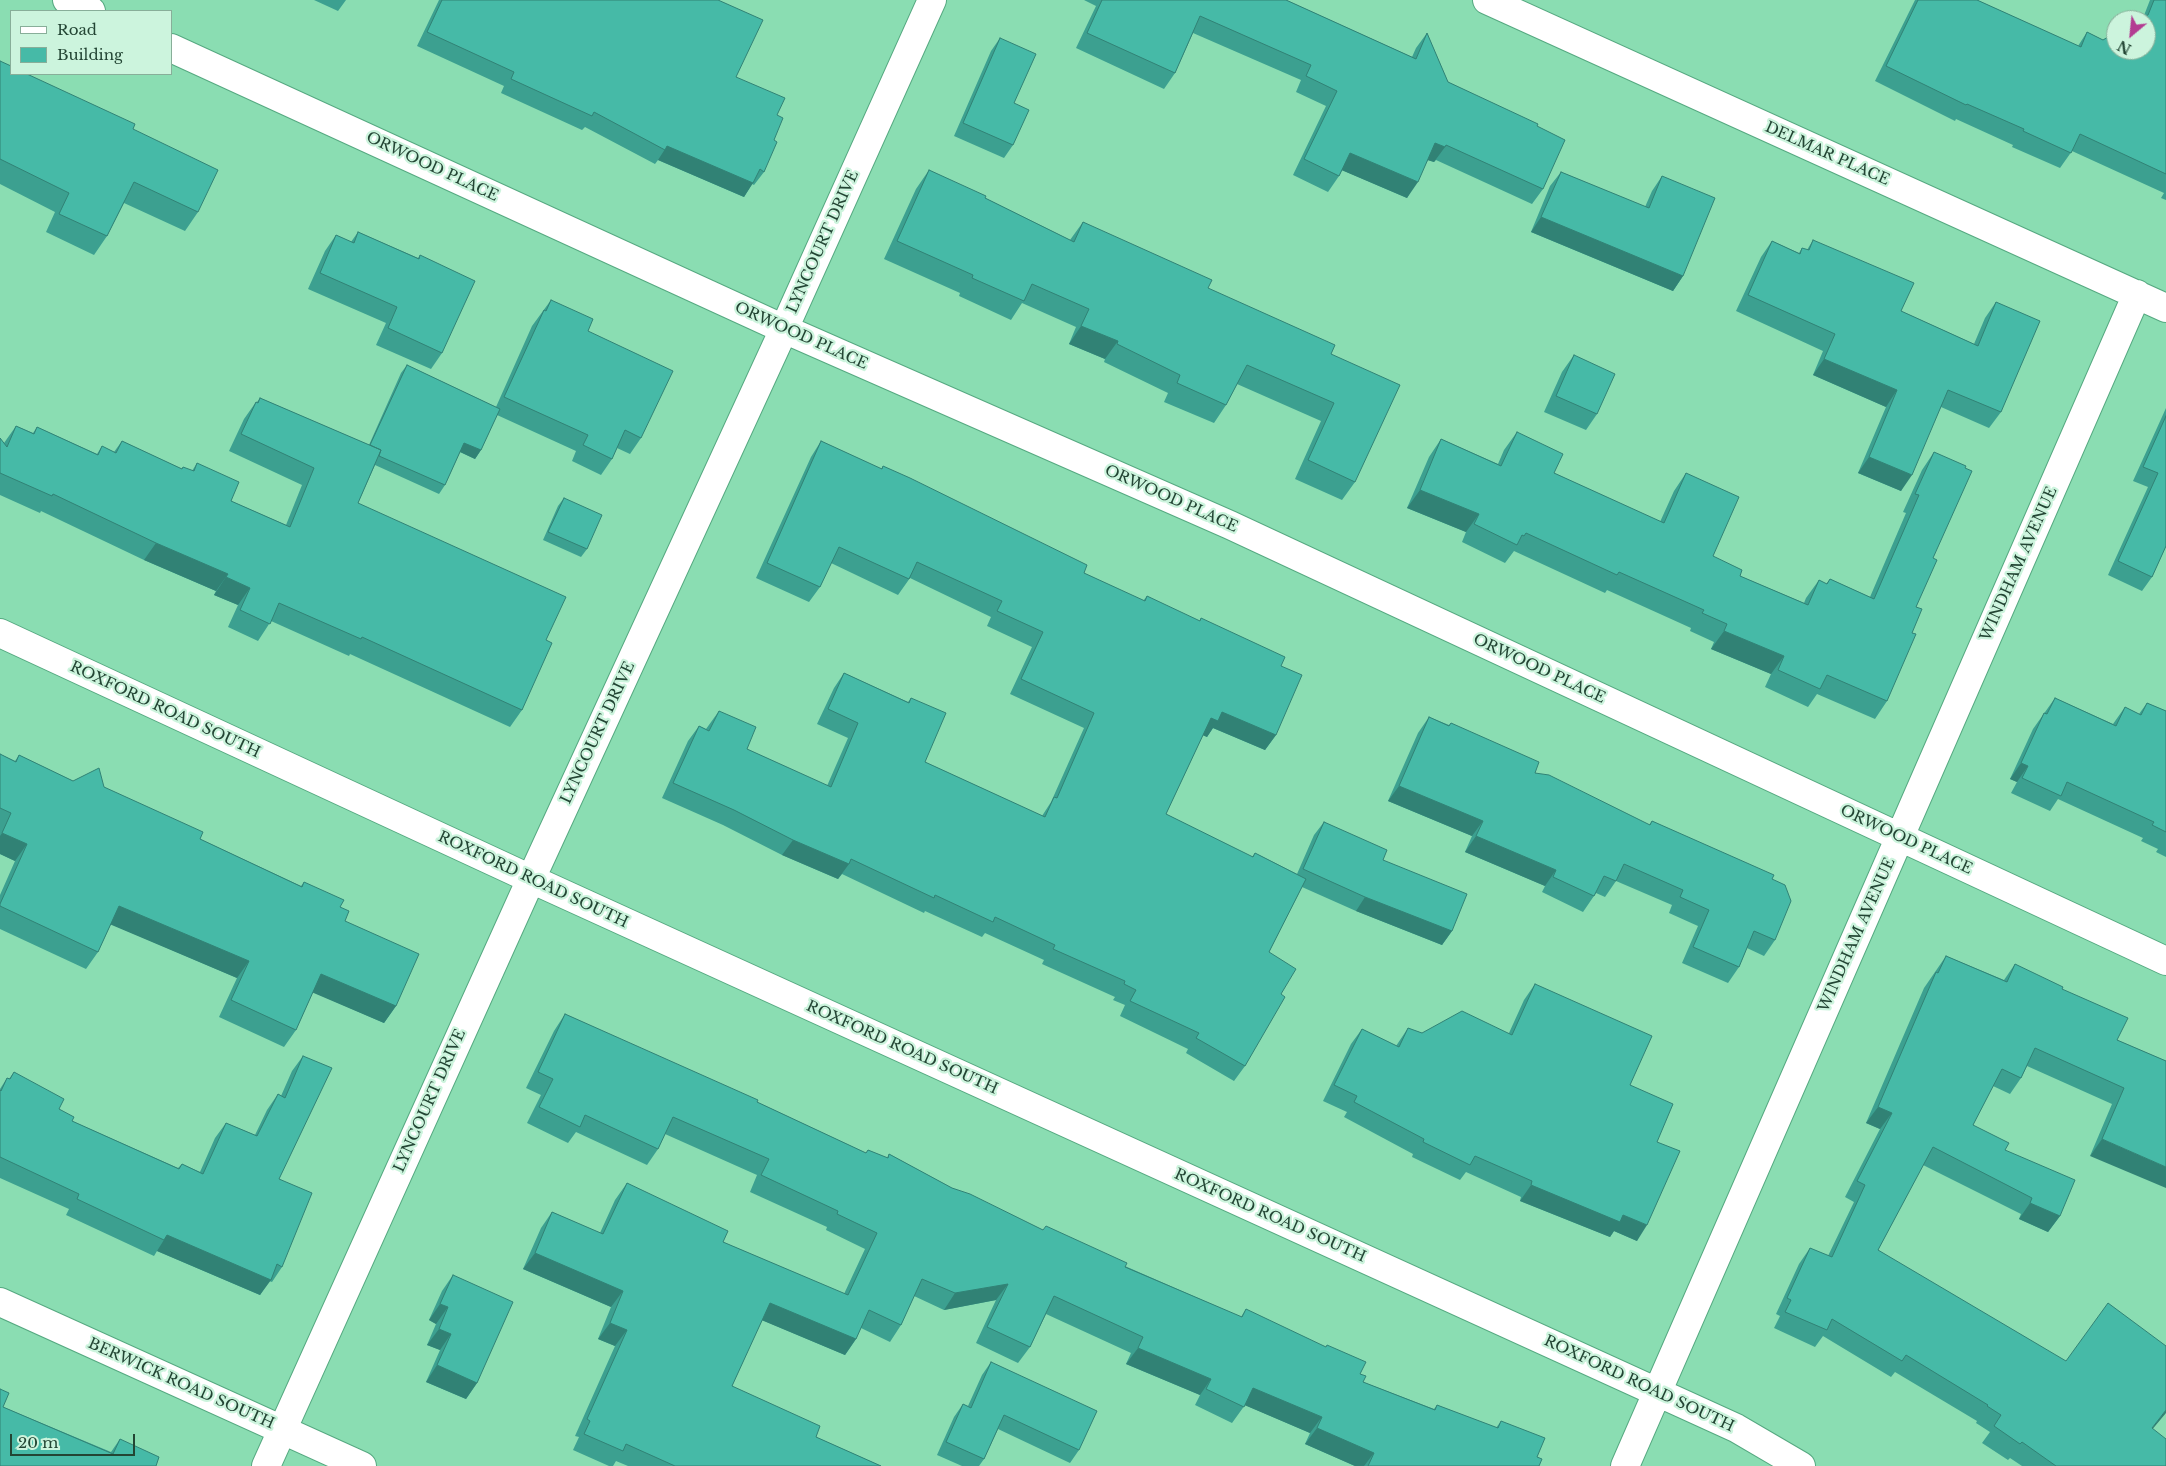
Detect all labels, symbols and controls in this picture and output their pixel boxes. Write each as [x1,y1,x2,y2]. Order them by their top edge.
legend [10,10,172,75]
north arrow [2106,10,2156,60]
text: Road [57,20,97,39]
text: N [2114,36,2134,58]
text: Building [57,45,123,64]
street label: DELMAR PLACE [1762,118,1892,190]
street label: ORWOOD PLACE [363,129,501,205]
street label: LYNCOURT DRIVE [783,168,863,316]
street label: ORWOOD PLACE [732,299,870,373]
street label: ORWOOD PLACE [1102,462,1240,536]
street label: WINDHAM AVENUE [1977,484,2061,644]
street label: ORWOOD PLACE [1470,631,1608,707]
street label: ROXFORD ROAD SOUTH [67,658,263,762]
street label: LYNCOURT DRIVE [557,659,639,807]
street label: ORWOOD PLACE [1837,802,1975,878]
street label: ROXFORD ROAD SOUTH [435,828,631,932]
street label: WINDHAM AVENUE [1815,855,1899,1015]
street label: ROXFORD ROAD SOUTH [803,998,1001,1098]
street label: LYNCOURT DRIVE [390,1027,470,1175]
street label: ROXFORD ROAD SOUTH [1171,1166,1369,1266]
street label: ROXFORD ROAD SOUTH [1541,1332,1737,1436]
street label: BERWICK ROAD SOUTH [85,1335,277,1433]
scale bar [12,1424,138,1456]
text: 20 m [18,1433,58,1452]

